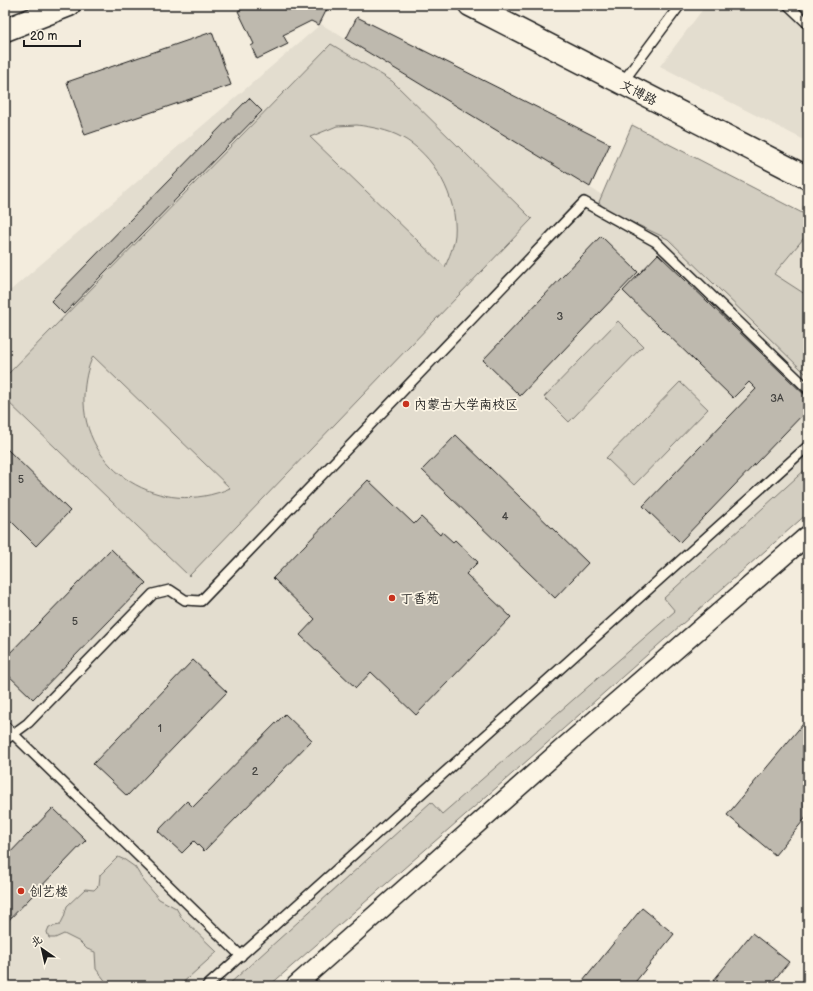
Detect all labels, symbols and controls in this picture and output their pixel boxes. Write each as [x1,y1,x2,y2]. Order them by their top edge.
scale bar [24,22,80,48]
text: 20 m [30,29,57,44]
street label: 文博路 [618,77,660,109]
house number: 3 [557,310,564,323]
house number: 3A [770,392,784,405]
place label: 内蒙古大学南校区 [414,397,518,413]
marker: 内蒙古大学南校区 [401,399,411,409]
house number: 5 [18,473,24,486]
house number: 4 [502,510,509,523]
place label: 丁香苑 [400,591,439,607]
marker: 丁香苑 [387,593,397,603]
house number: 5 [72,615,78,628]
house number: 1 [158,722,162,735]
house number: 2 [252,765,259,778]
place label: 创艺楼 [29,884,68,900]
marker: 创艺楼 [16,886,26,896]
north arrow [22,929,62,969]
text: 北 [28,933,45,950]

